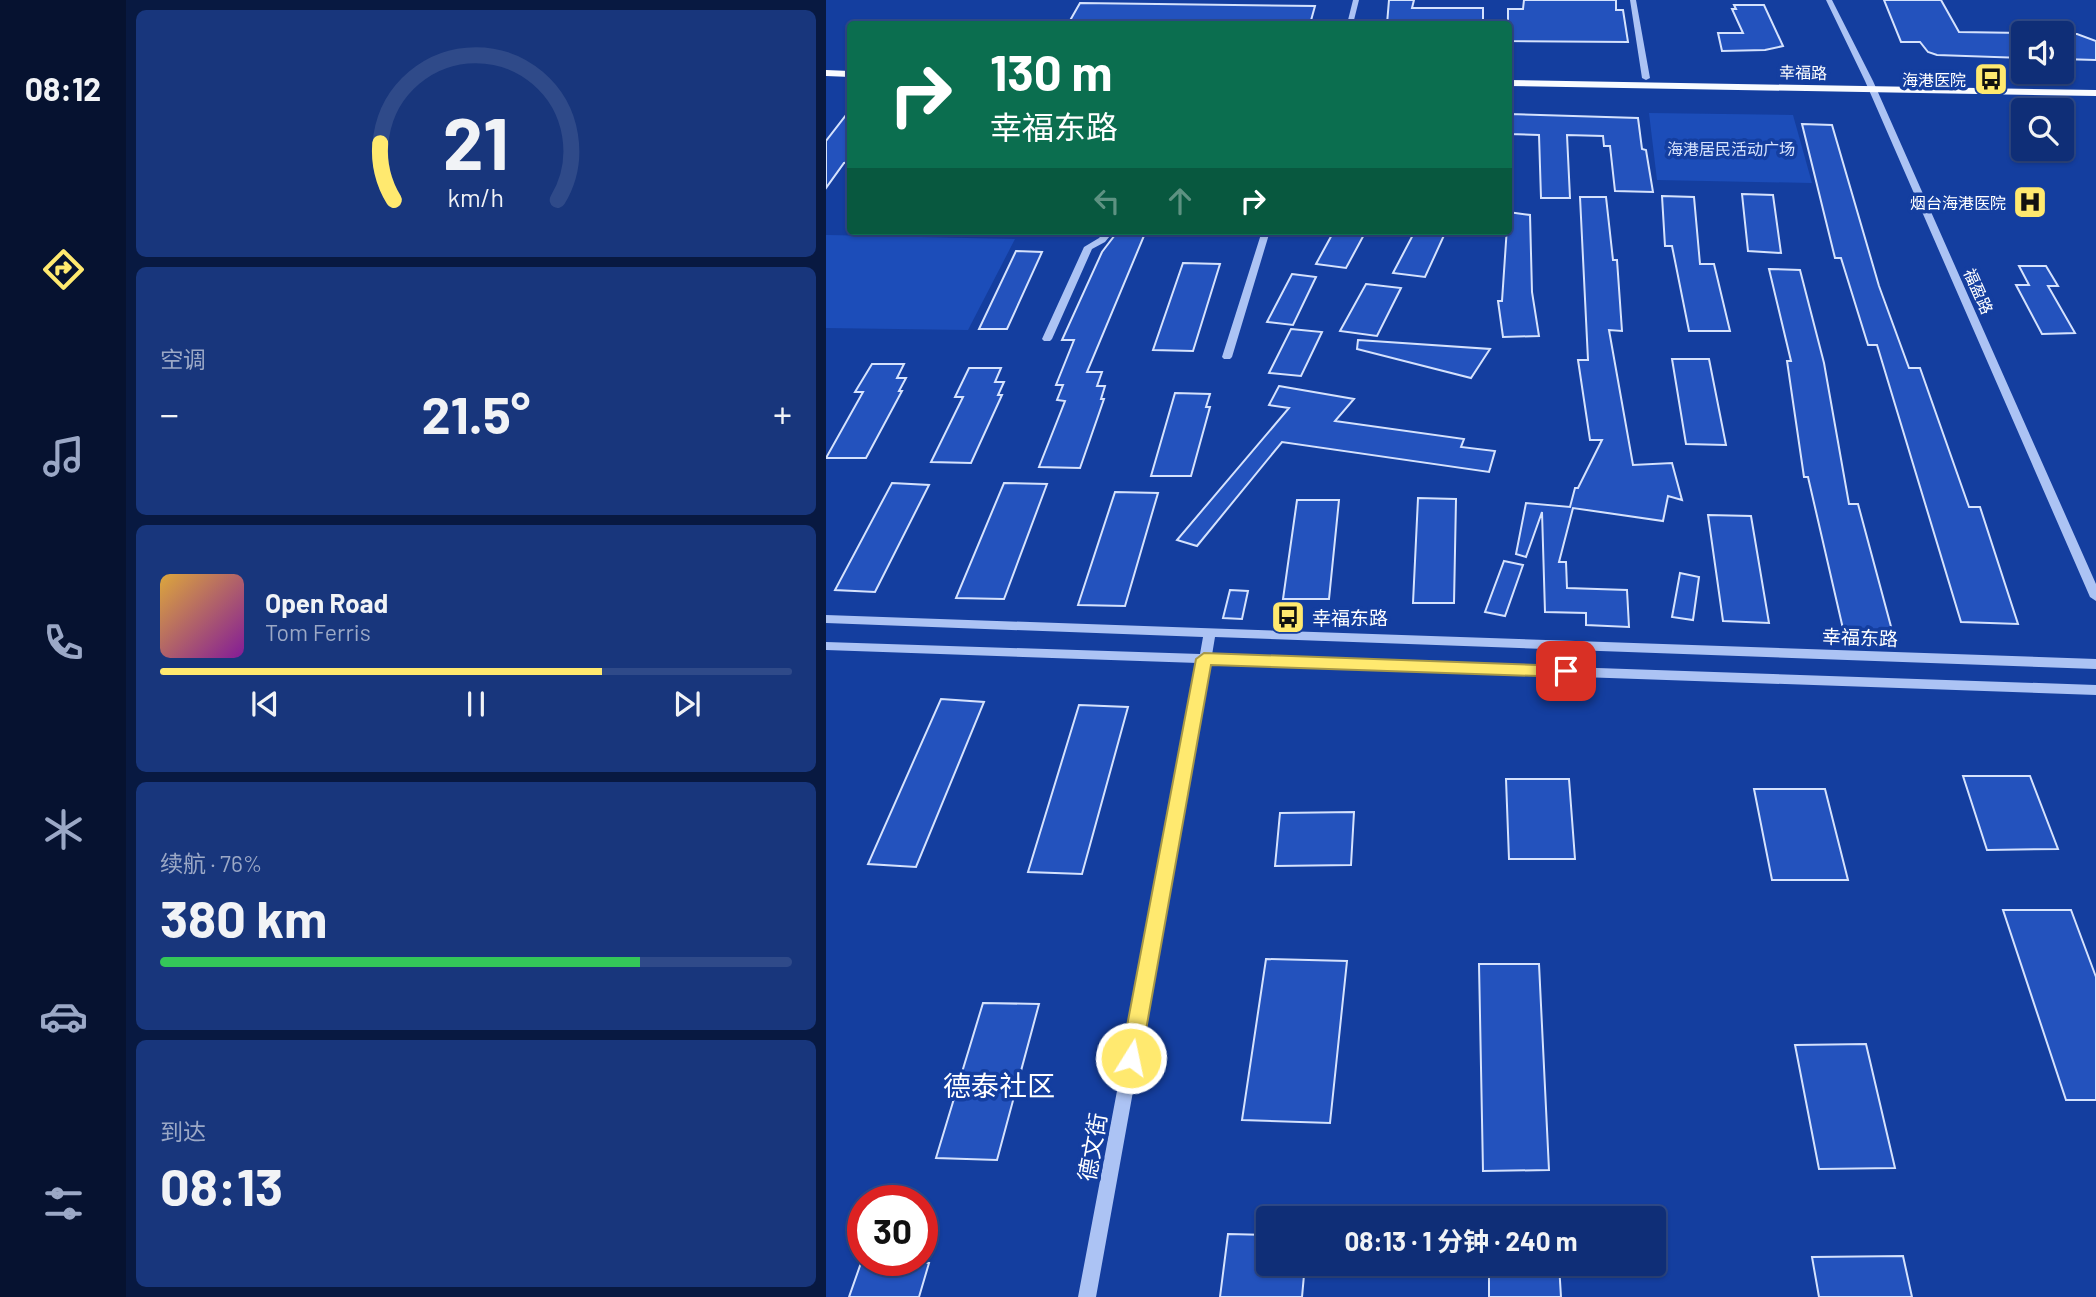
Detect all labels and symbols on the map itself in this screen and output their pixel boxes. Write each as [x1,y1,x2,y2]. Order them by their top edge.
bus stop icon: 海港医院 [1972,60,2010,98]
street label: 幸福路 [1779,62,1827,82]
place label: 海港医院 [1902,70,1966,89]
park label: 海港居民活动广场 [1667,139,1795,158]
hospital icon: 烟台海港医院 [2011,183,2049,221]
place label: 烟台海港医院 [1910,193,2006,212]
street label: 福盈路 [1961,265,1997,317]
bus stop icon: 幸福东路 [1269,598,1307,636]
place label: 幸福东路 [1312,606,1388,629]
street label: 幸福东路 [1822,624,1898,650]
pin [1536,641,1596,701]
position arrow [1094,1021,1168,1095]
district label: 德泰社区 [943,1068,1055,1102]
street label: 德文街 [1072,1111,1112,1183]
speed limit sign: 30 [847,1185,938,1276]

